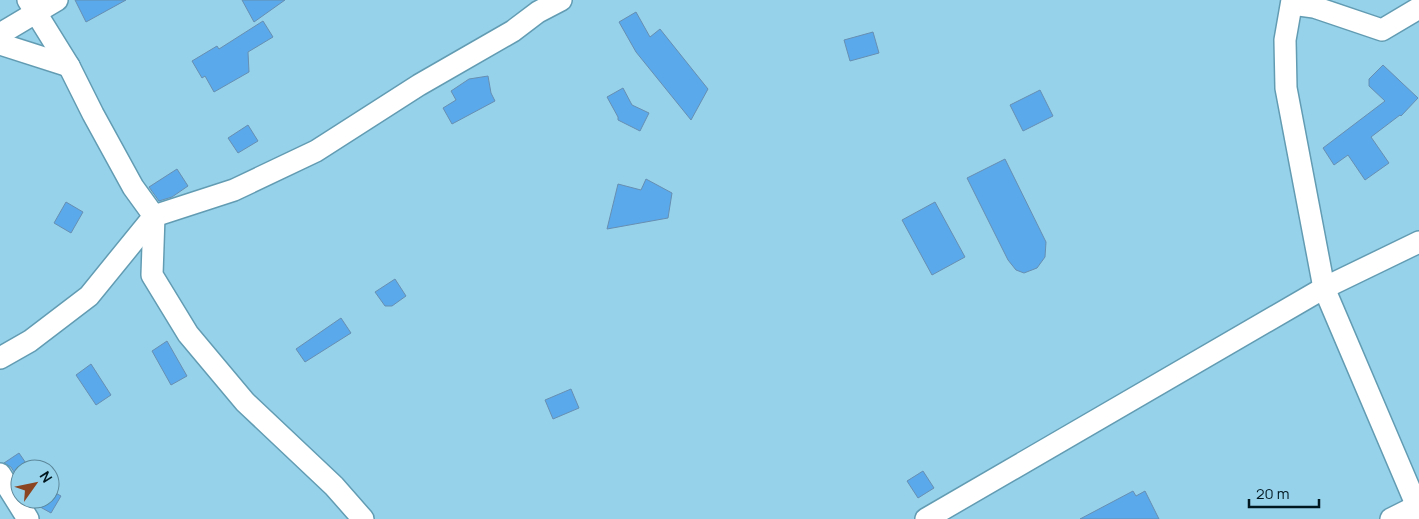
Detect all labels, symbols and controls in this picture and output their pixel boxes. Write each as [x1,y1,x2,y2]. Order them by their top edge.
north arrow [10,459,60,509]
text: N [36,467,57,486]
scale bar [1249,476,1319,508]
text: 20 m [1256,483,1289,504]

